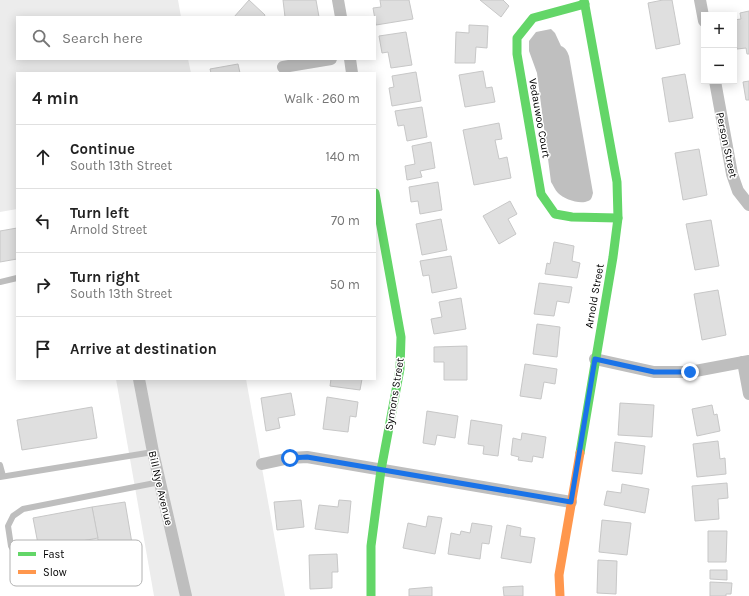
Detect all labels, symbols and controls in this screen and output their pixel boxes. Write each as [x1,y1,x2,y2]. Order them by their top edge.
map controls [701,12,737,84]
button: + [701,12,737,48]
search box [16,16,376,60]
icon: search [30,27,52,49]
text: Search here [62,29,143,47]
button: − [701,48,737,84]
street label: Vedauwoo Court [526,77,553,159]
text: 4 min [32,88,79,108]
text: Walk · 260 m [284,91,360,106]
street label: Person Street [713,111,740,179]
text: Continue [70,140,135,158]
icon: ahead [32,146,54,168]
text: 140 m [325,149,360,164]
text: South 13th Street [70,158,172,173]
text: Turn left [70,204,129,222]
icon: left [32,210,54,232]
text: 70 m [331,213,360,228]
text: Arnold Street [70,222,147,237]
street label: Arnold Street [582,263,607,329]
text: Turn right [70,268,140,286]
icon: right [32,274,54,296]
text: 50 m [330,277,360,292]
text: South 13th Street [70,286,172,301]
icon: arrive [32,338,54,360]
text: Arrive at destination [70,340,217,358]
street label: Symons Street [382,357,407,431]
route end [681,363,699,381]
route start [281,449,299,467]
street label: Bill Nye Avenue [146,450,175,527]
legend [10,540,142,586]
text: Fast [43,548,64,561]
text: Slow [43,566,67,579]

